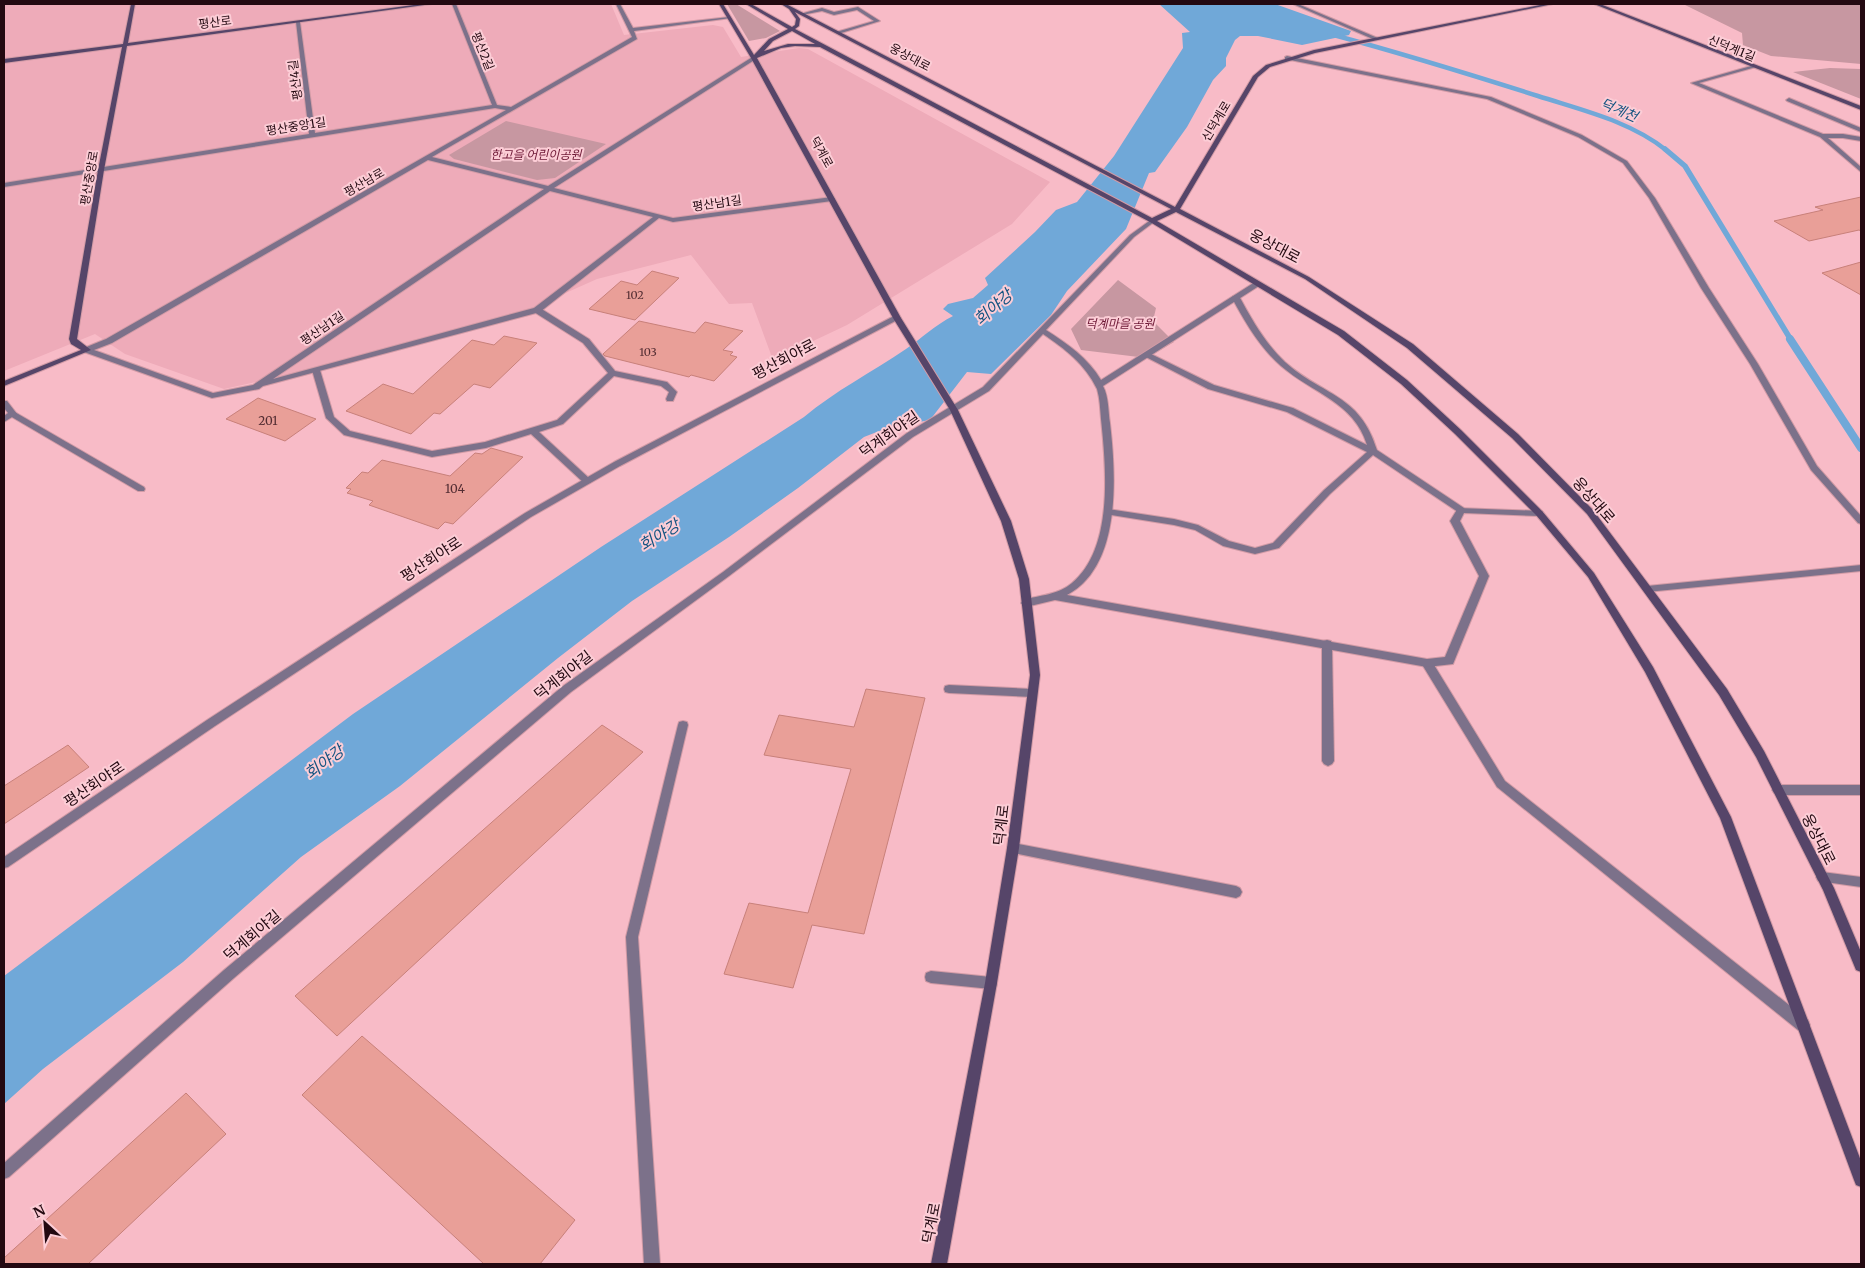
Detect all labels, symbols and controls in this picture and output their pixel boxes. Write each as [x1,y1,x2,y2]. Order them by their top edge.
street label: 평산로 [198,13,232,31]
street label: 평산2길 [469,30,497,72]
street label: 신덕계1길 [1706,32,1758,64]
street label: 웅상대로 [887,40,933,74]
street label: 평산4길 [285,59,305,101]
water label: 덕계천 [1598,94,1641,126]
street label: 신덕계로 [1198,98,1234,144]
street label: 평산중앙1길 [265,114,327,138]
street label: 덕계로 [807,134,837,170]
park label: 한고을 어린이공원 [491,147,582,162]
street label: 평산중앙로 [77,150,101,206]
street label: 평산남로 [341,164,387,200]
street label: 평산남1길 [691,192,743,214]
street label: 웅상대로 [1246,225,1304,267]
water label: 회야강 [970,283,1018,329]
house number: 102 [626,288,644,302]
street label: 평산남1길 [297,308,347,348]
park label: 덕계마을 공원 [1086,316,1155,331]
street label: 평산회야로 [749,334,819,384]
house number: 103 [639,345,657,359]
street label: 덕계회야길 [855,406,923,462]
house number: 201 [258,413,278,428]
street label: 웅상대로 [1569,473,1619,527]
house number: 104 [445,481,466,496]
water label: 회야강 [635,514,685,555]
street label: 평산회야로 [397,532,465,586]
street label: 덕계회야길 [530,646,596,704]
water label: 회야강 [300,739,349,783]
street label: 평산회야로 [60,757,128,811]
street label: 덕계로 [989,803,1013,847]
street label: 웅상대로 [1798,810,1840,868]
street label: 덕계회야길 [219,906,285,964]
north arrow [20,1198,70,1248]
text: N [30,1201,48,1222]
street label: 덕계로 [918,1201,944,1245]

